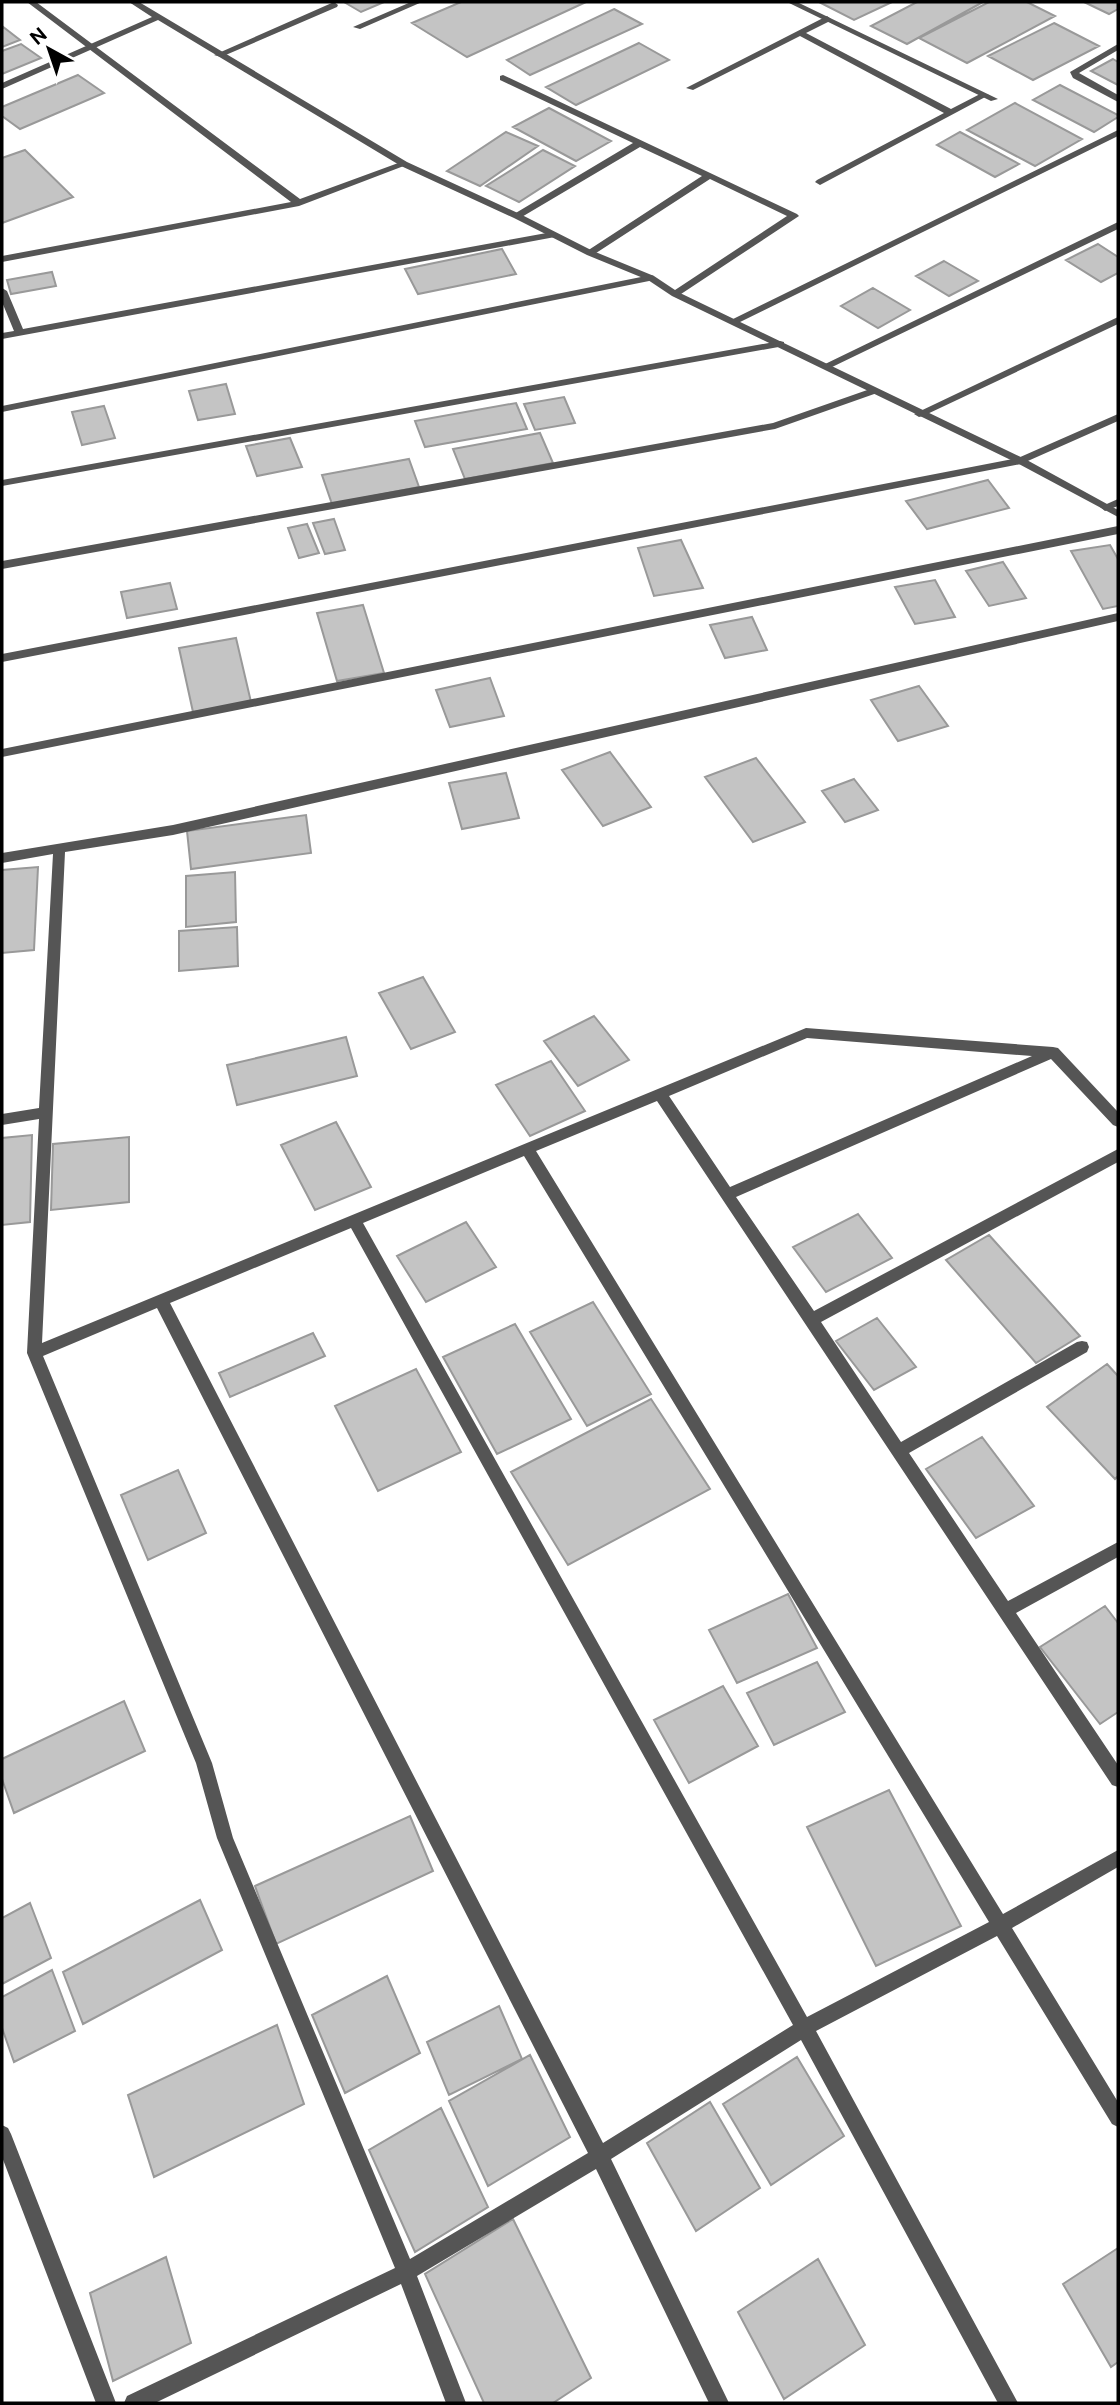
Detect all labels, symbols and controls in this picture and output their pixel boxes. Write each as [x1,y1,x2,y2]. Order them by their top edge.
north arrow [14,14,84,84]
text: N [25,23,51,49]

